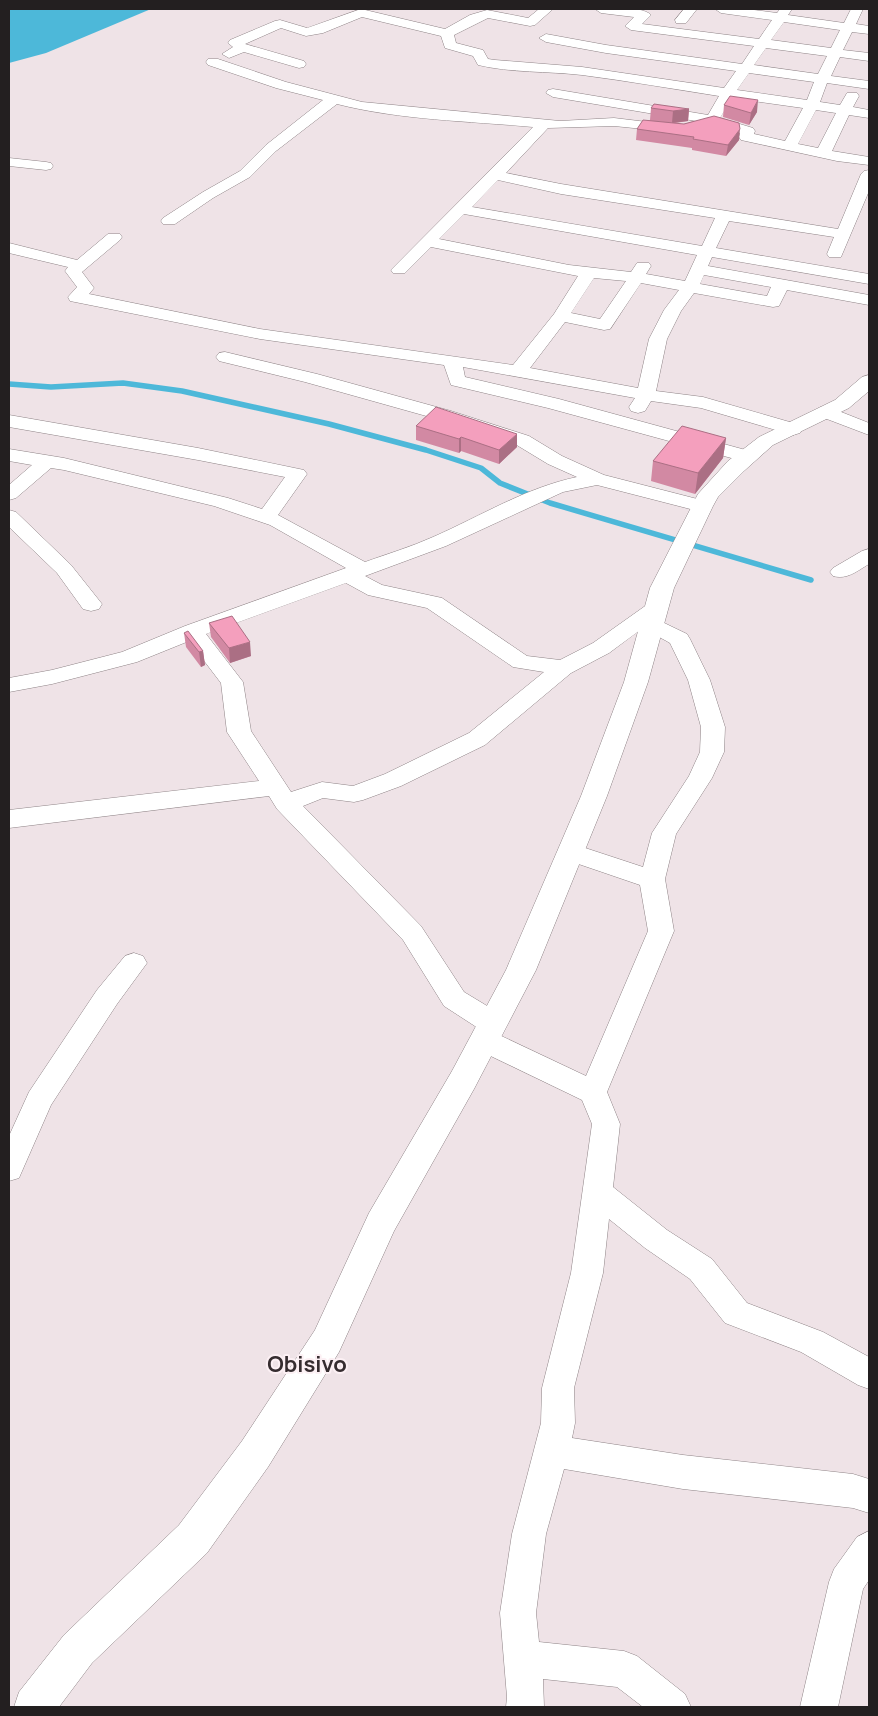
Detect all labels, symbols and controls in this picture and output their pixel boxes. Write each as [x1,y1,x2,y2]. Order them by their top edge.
district label: Obisivo [267,1349,347,1379]

